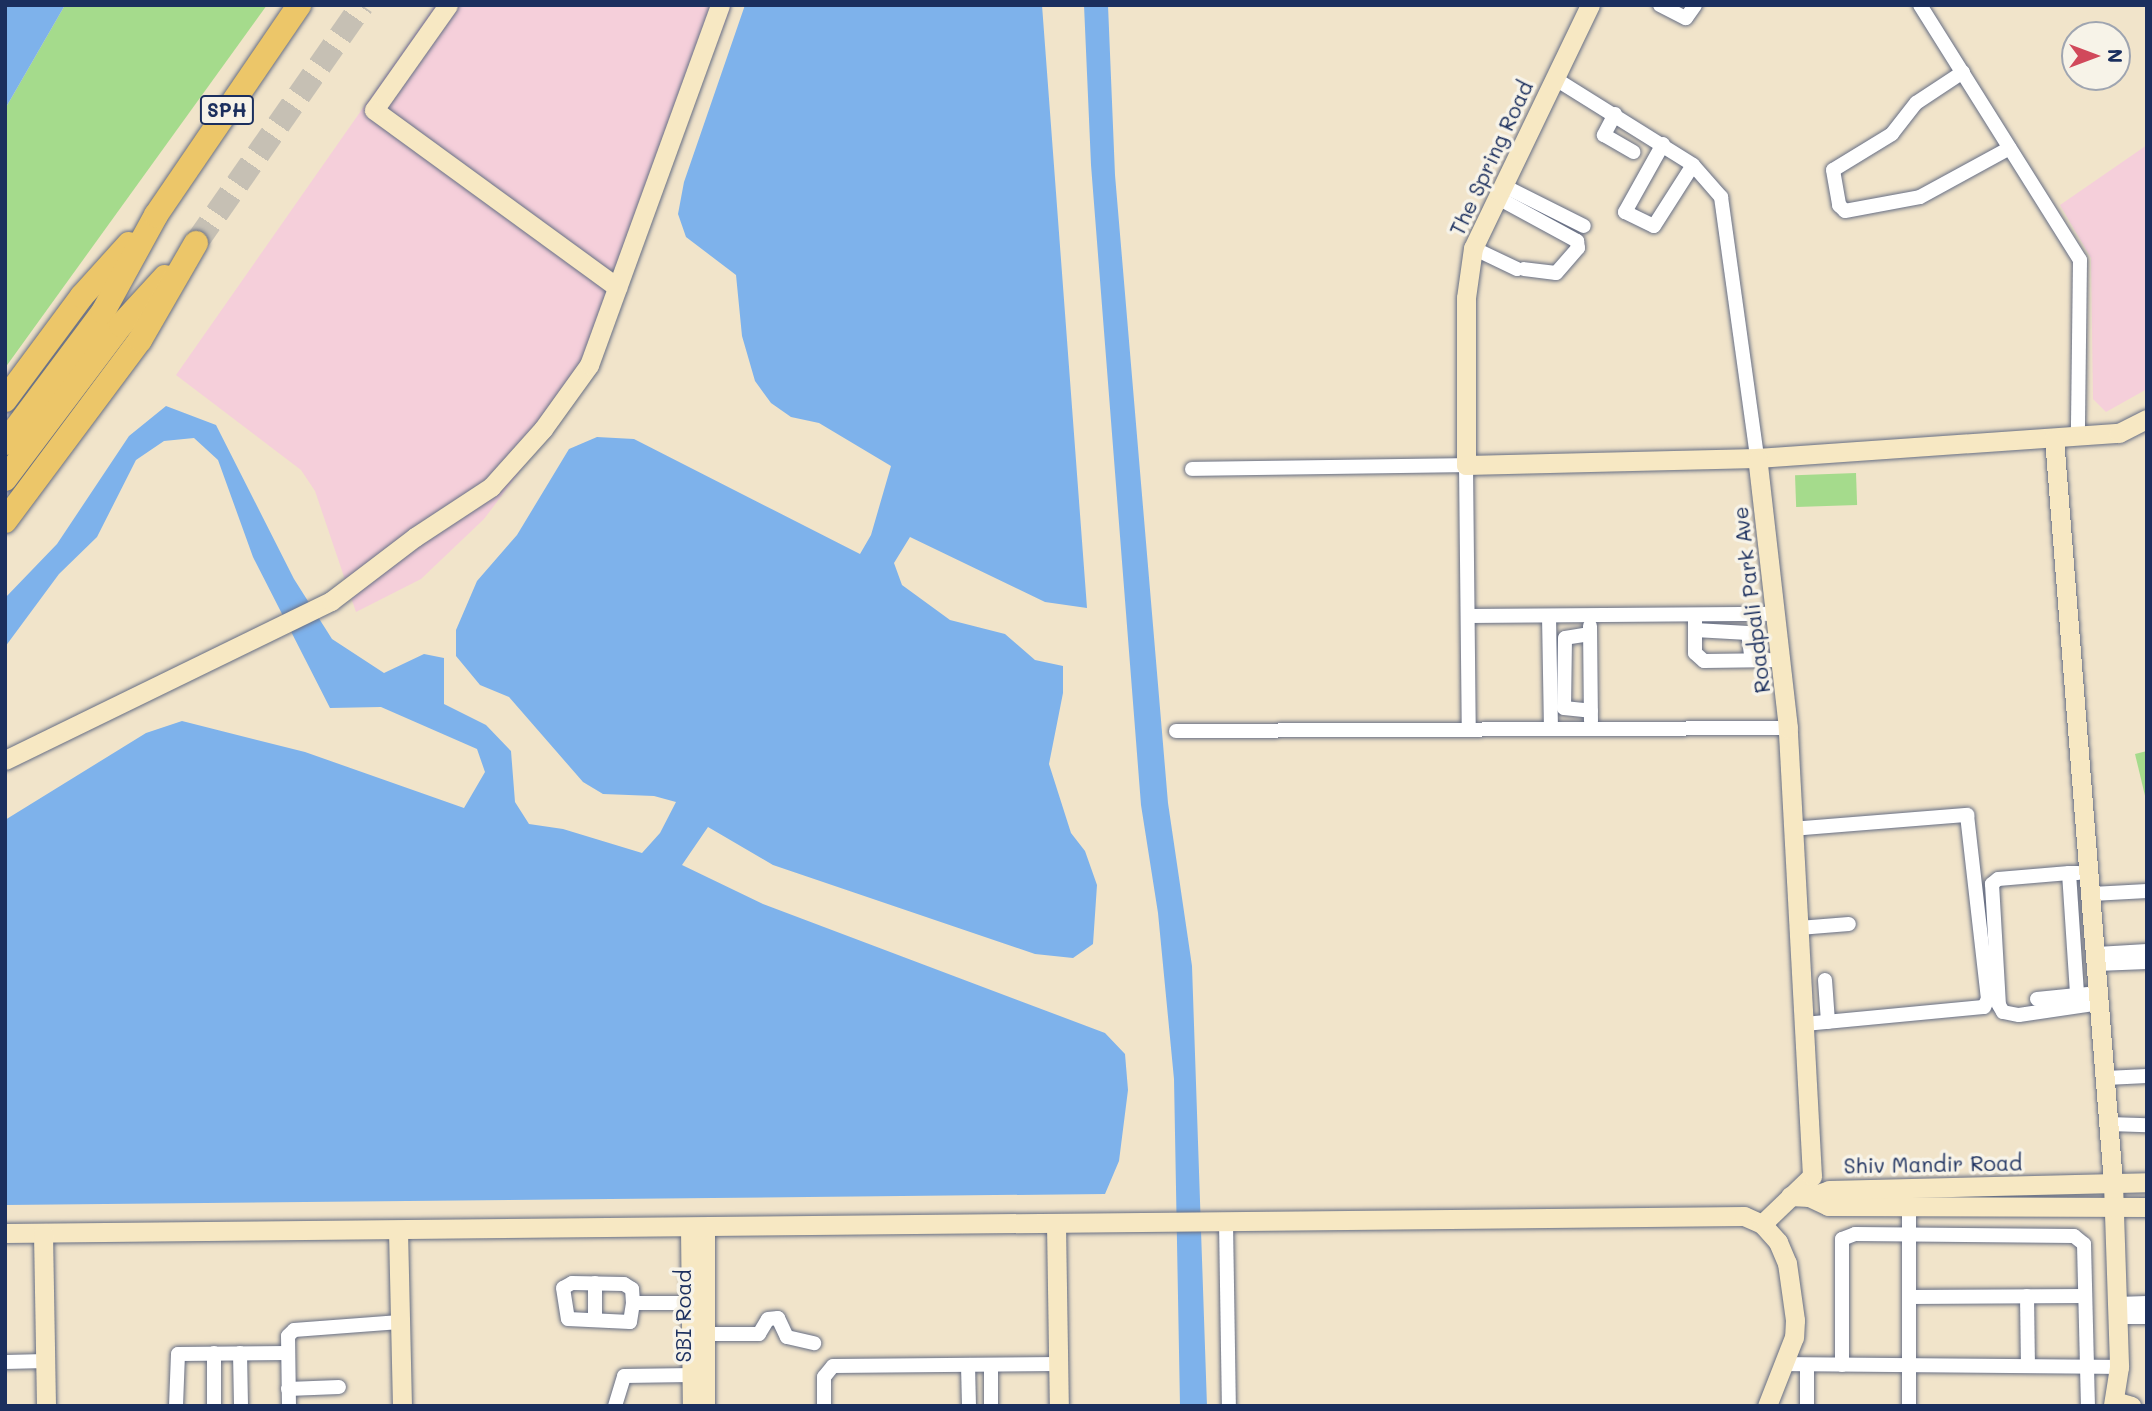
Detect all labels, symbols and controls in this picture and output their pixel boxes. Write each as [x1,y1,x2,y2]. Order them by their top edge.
north arrow [2061,21,2131,91]
text: N [2103,49,2128,63]
street label: The Spring Road [1444,77,1538,239]
road number: SPH [199,94,255,125]
street label: Roadpali Park Ave [1727,505,1775,695]
street label: Shiv Mandir Road [1843,1150,2023,1178]
street label: SBI Road [670,1269,696,1363]

